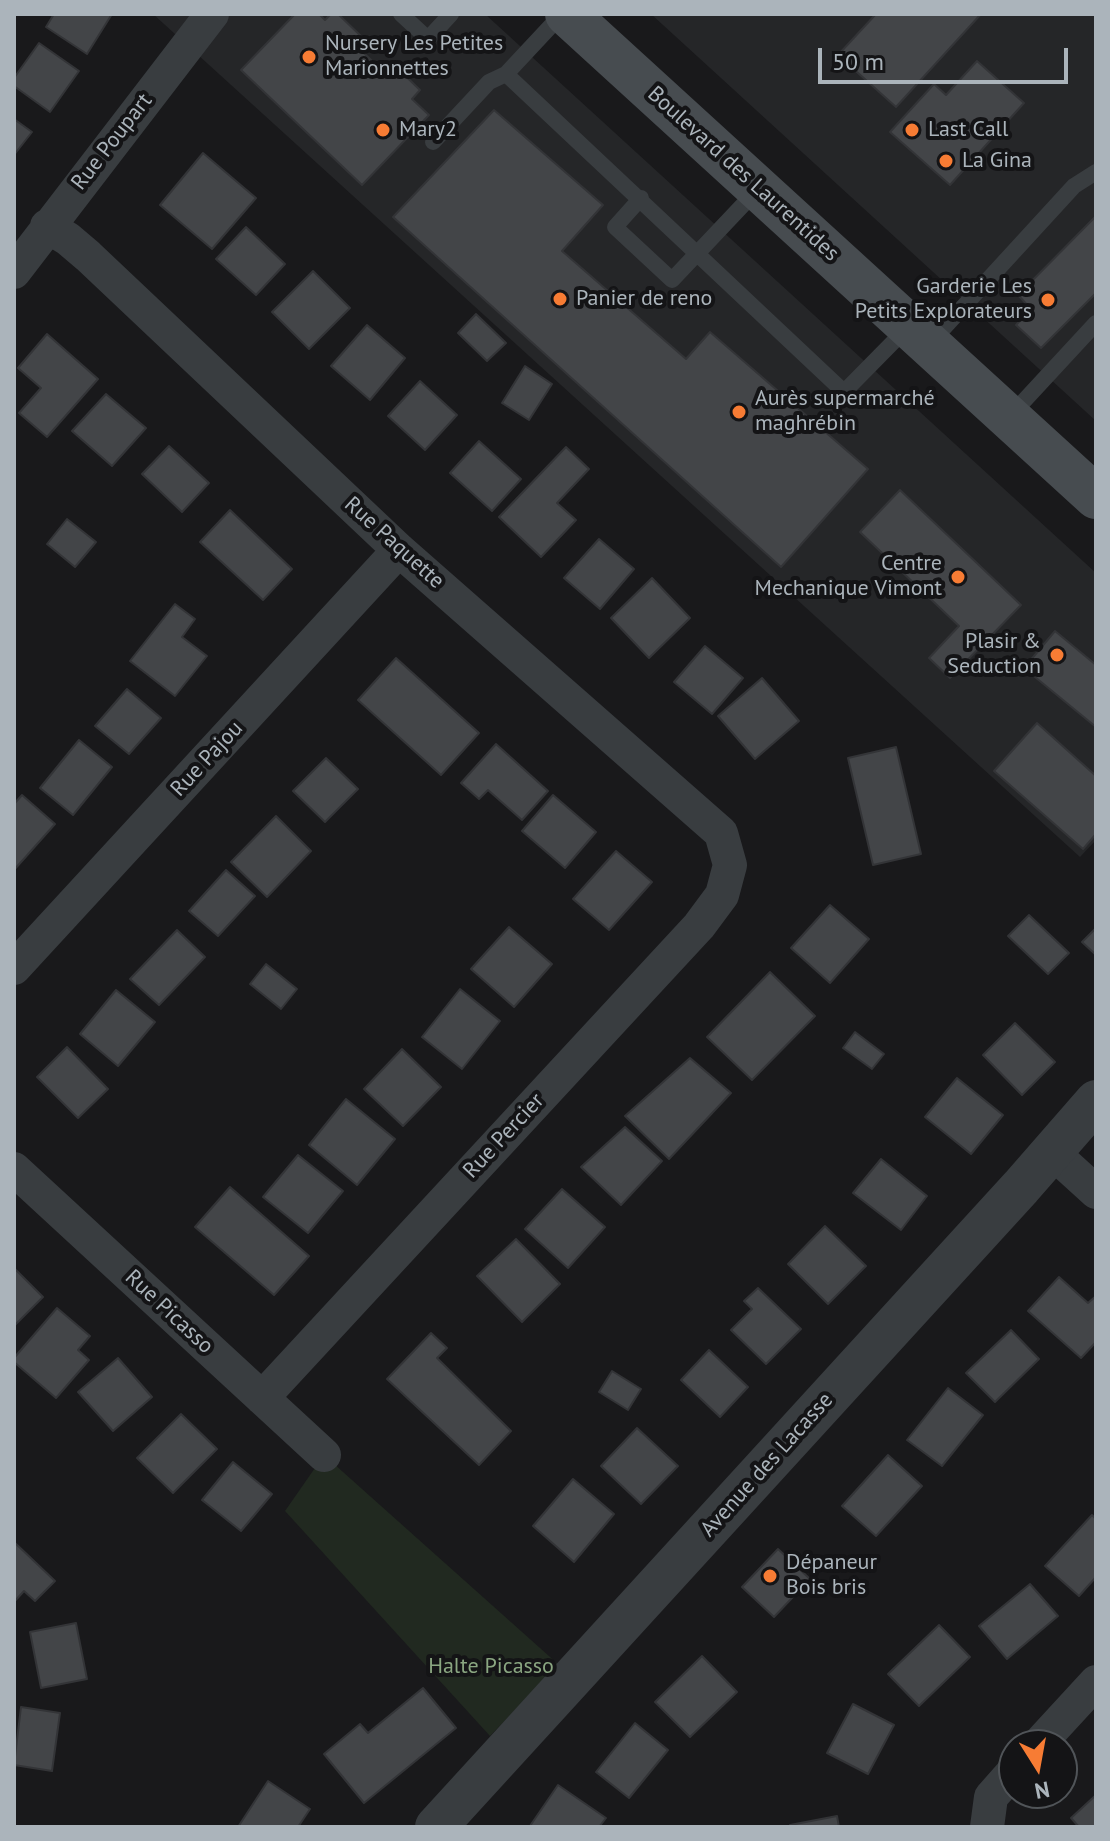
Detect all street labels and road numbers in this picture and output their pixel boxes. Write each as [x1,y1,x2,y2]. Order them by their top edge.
street label: Boulevard des Laurentides [642,81,844,267]
street label: Rue Poupart [66,88,158,196]
street label: Rue Paquette [339,491,449,595]
street label: Rue Pajou [165,716,249,802]
street label: Rue Percier [458,1088,550,1184]
street label: Rue Picasso [119,1264,219,1360]
street label: Avenue des Lacasse [695,1387,839,1543]

